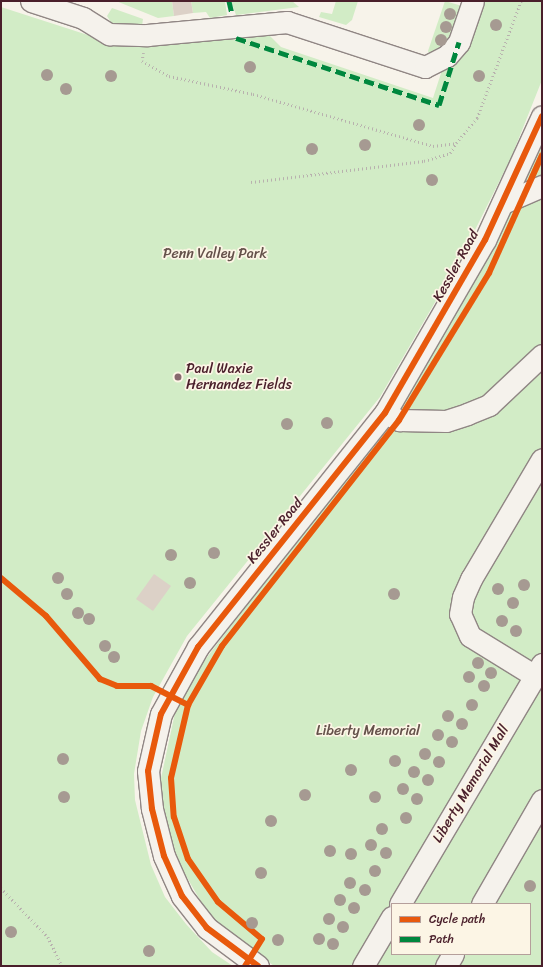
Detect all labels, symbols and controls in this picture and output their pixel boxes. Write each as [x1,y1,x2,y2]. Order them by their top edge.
street label: Kessler Road [429,227,483,305]
park label: Penn Valley Park [163,246,267,262]
place label: Paul Waxie Hernandez Fields [186,361,291,394]
marker: Paul Waxie Hernandez Fields [173,372,183,382]
street label: Kessler Road [244,495,306,567]
street label: Liberty Memorial Mall [429,722,513,846]
park label: Liberty Memorial [316,723,420,739]
legend [391,903,531,955]
text: Cycle path [429,908,485,930]
text: Path [429,928,454,950]

